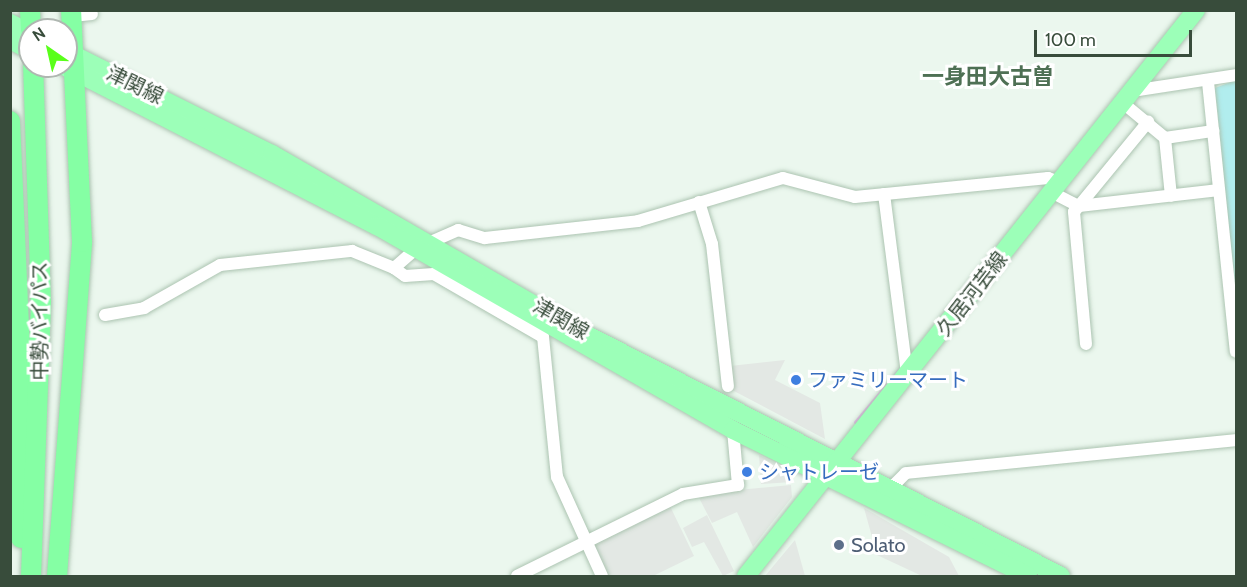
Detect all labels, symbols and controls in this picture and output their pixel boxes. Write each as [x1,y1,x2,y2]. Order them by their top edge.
north arrow [18,18,78,78]
scale bar [1037,18,1194,56]
text: N [29,23,49,45]
text: 100 m [1045,29,1096,51]
street label: 津関線 [103,61,167,109]
district label: 一身田大古曽 [922,64,1054,90]
street label: 久居河芸線 [932,247,1012,341]
street label: 中勢バイパス [28,261,52,381]
street label: 津関線 [529,294,593,344]
place label: ファミリーマート [808,368,968,392]
marker: ファミリーマート [789,373,803,387]
place label: シャトレーゼ [759,460,879,484]
marker: シャトレーゼ [740,465,754,479]
place label: Solato [851,533,905,557]
marker: Solato [832,538,846,552]

